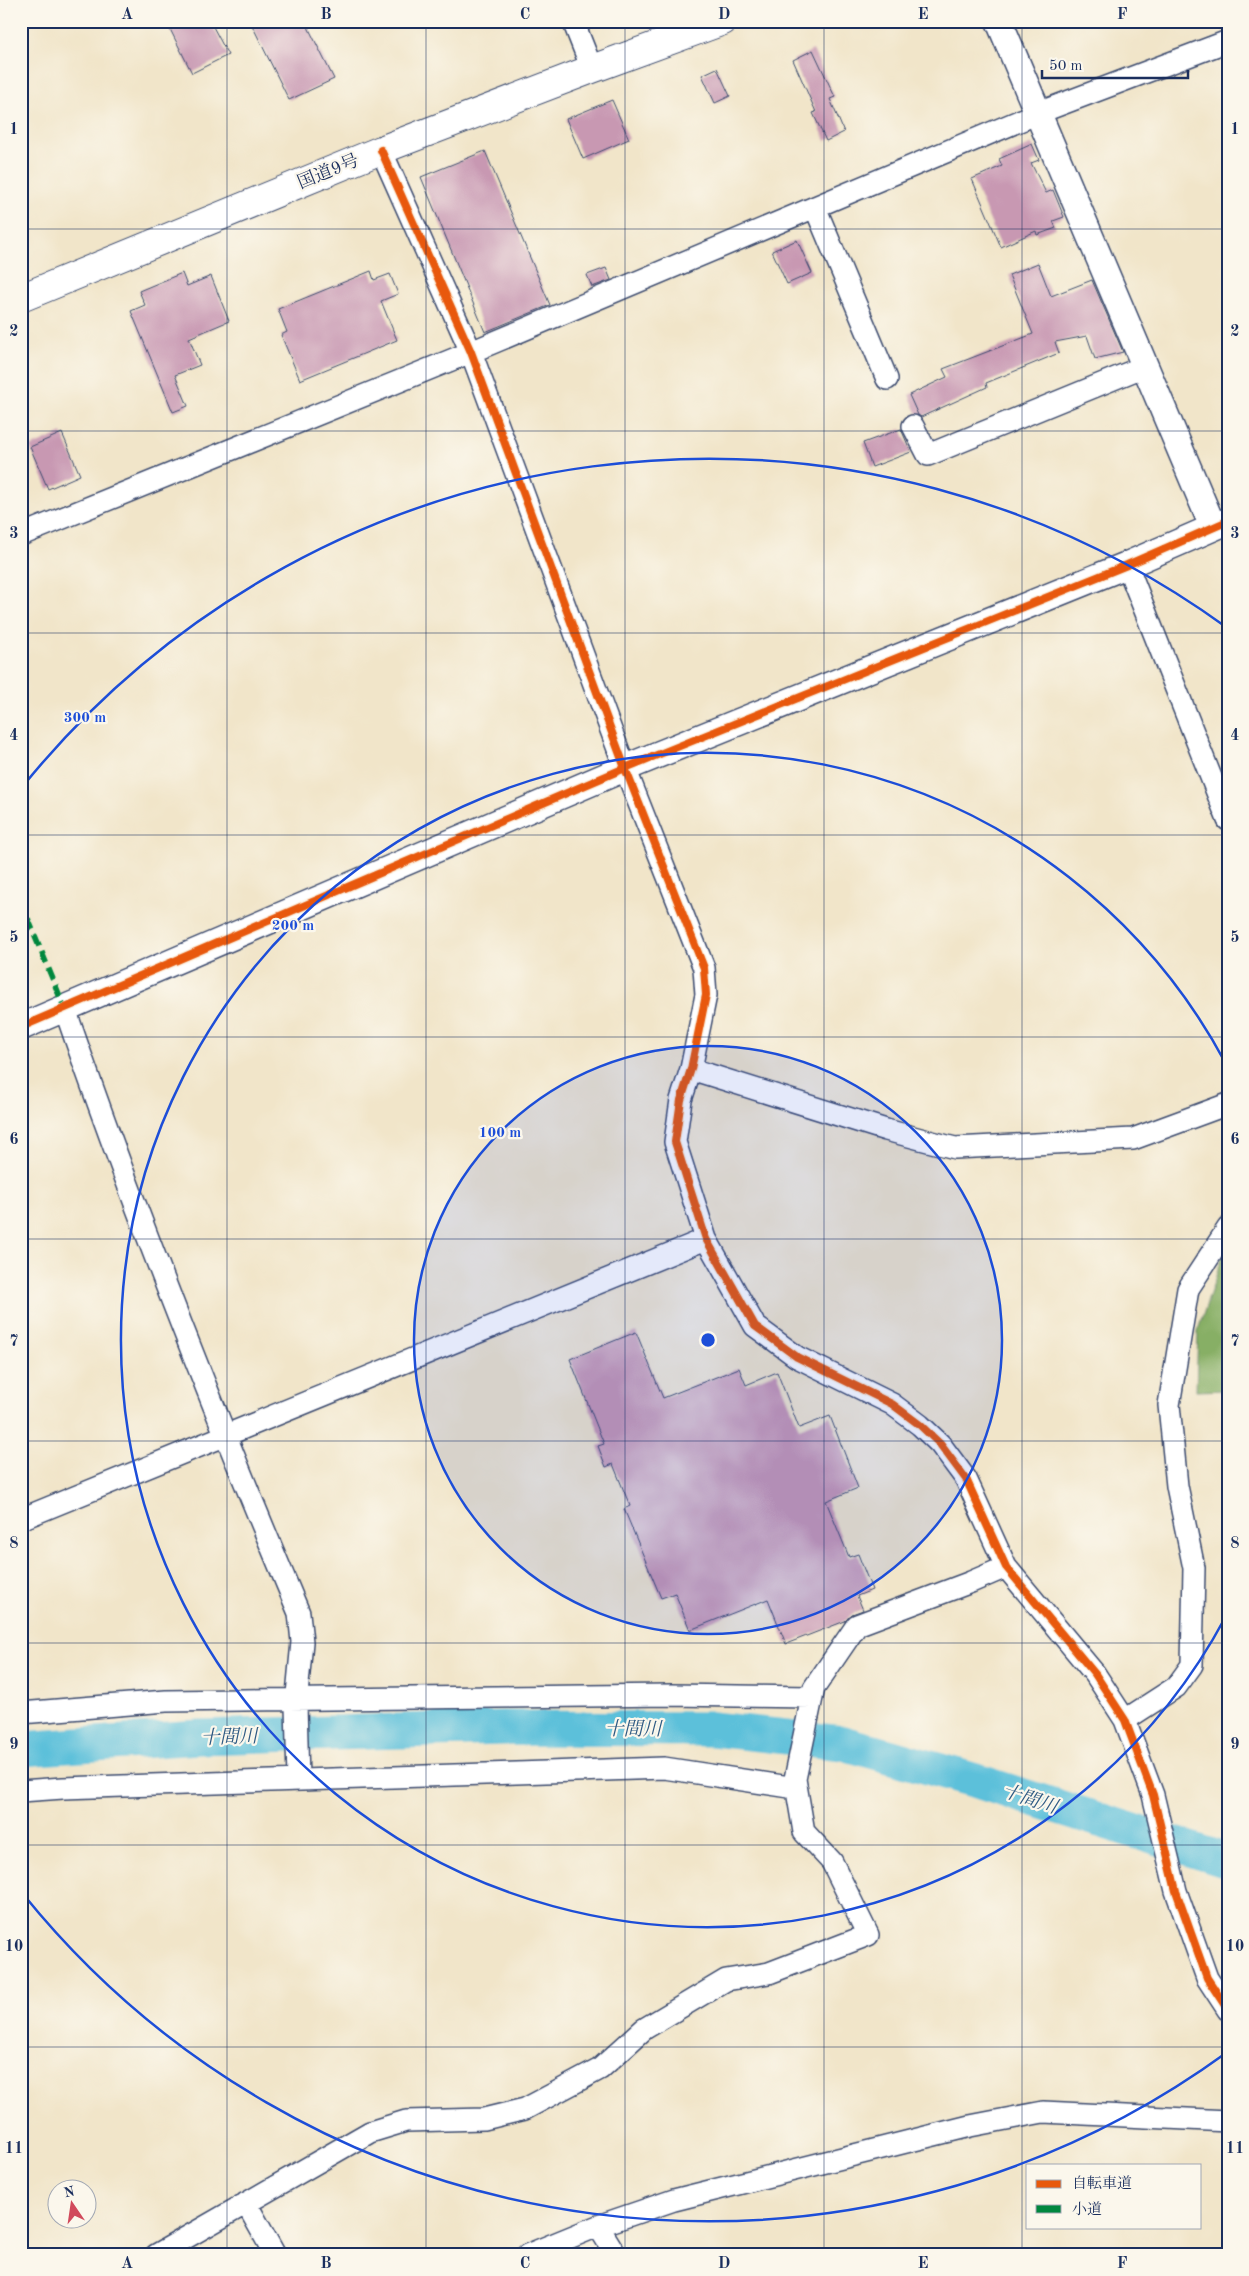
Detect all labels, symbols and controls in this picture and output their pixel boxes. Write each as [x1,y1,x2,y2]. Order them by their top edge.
text: A [121,7,133,23]
text: B [320,7,332,23]
text: C [520,7,530,23]
text: D [718,7,730,23]
text: E [917,7,929,23]
text: F [1117,7,1128,23]
scale bar [1042,48,1188,80]
text: 50 m [1049,59,1083,74]
text: 1 [9,122,19,138]
text: 1 [1230,122,1240,138]
street label: 国道9号 [294,150,362,192]
text: 2 [9,324,19,340]
text: 2 [1230,324,1240,340]
text: 3 [9,526,19,542]
text: 3 [1230,526,1240,542]
text: 300 m [64,711,106,726]
text: 4 [9,728,19,744]
text: 4 [1230,728,1240,744]
text: 200 m [272,919,314,934]
text: 5 [9,930,19,946]
text: 5 [1230,930,1240,946]
text: 100 m [479,1126,521,1141]
text: 6 [9,1132,19,1148]
text: 6 [1230,1132,1240,1148]
centre of rings [699,1331,717,1349]
text: 7 [9,1334,19,1350]
text: 7 [1230,1334,1240,1350]
text: 8 [9,1536,19,1552]
text: 8 [1230,1536,1240,1552]
water label: 十間川 [604,1719,663,1740]
water label: 十間川 [200,1726,260,1749]
text: 9 [9,1737,19,1753]
text: 9 [1230,1737,1240,1753]
water label: 十間川 [999,1781,1062,1819]
text: 10 [5,1939,23,1955]
text: 10 [1226,1939,1244,1955]
text: 11 [5,2141,23,2157]
text: 11 [1226,2141,1244,2157]
legend [1026,2164,1202,2228]
text: 自転車道 [1072,2175,1132,2192]
north arrow [48,2178,98,2228]
text: N [63,2184,76,2200]
text: 小道 [1072,2201,1102,2218]
text: A [121,2256,133,2272]
text: B [320,2256,332,2272]
text: C [520,2256,530,2272]
text: D [718,2256,730,2272]
text: E [917,2256,929,2272]
text: F [1117,2256,1128,2272]

